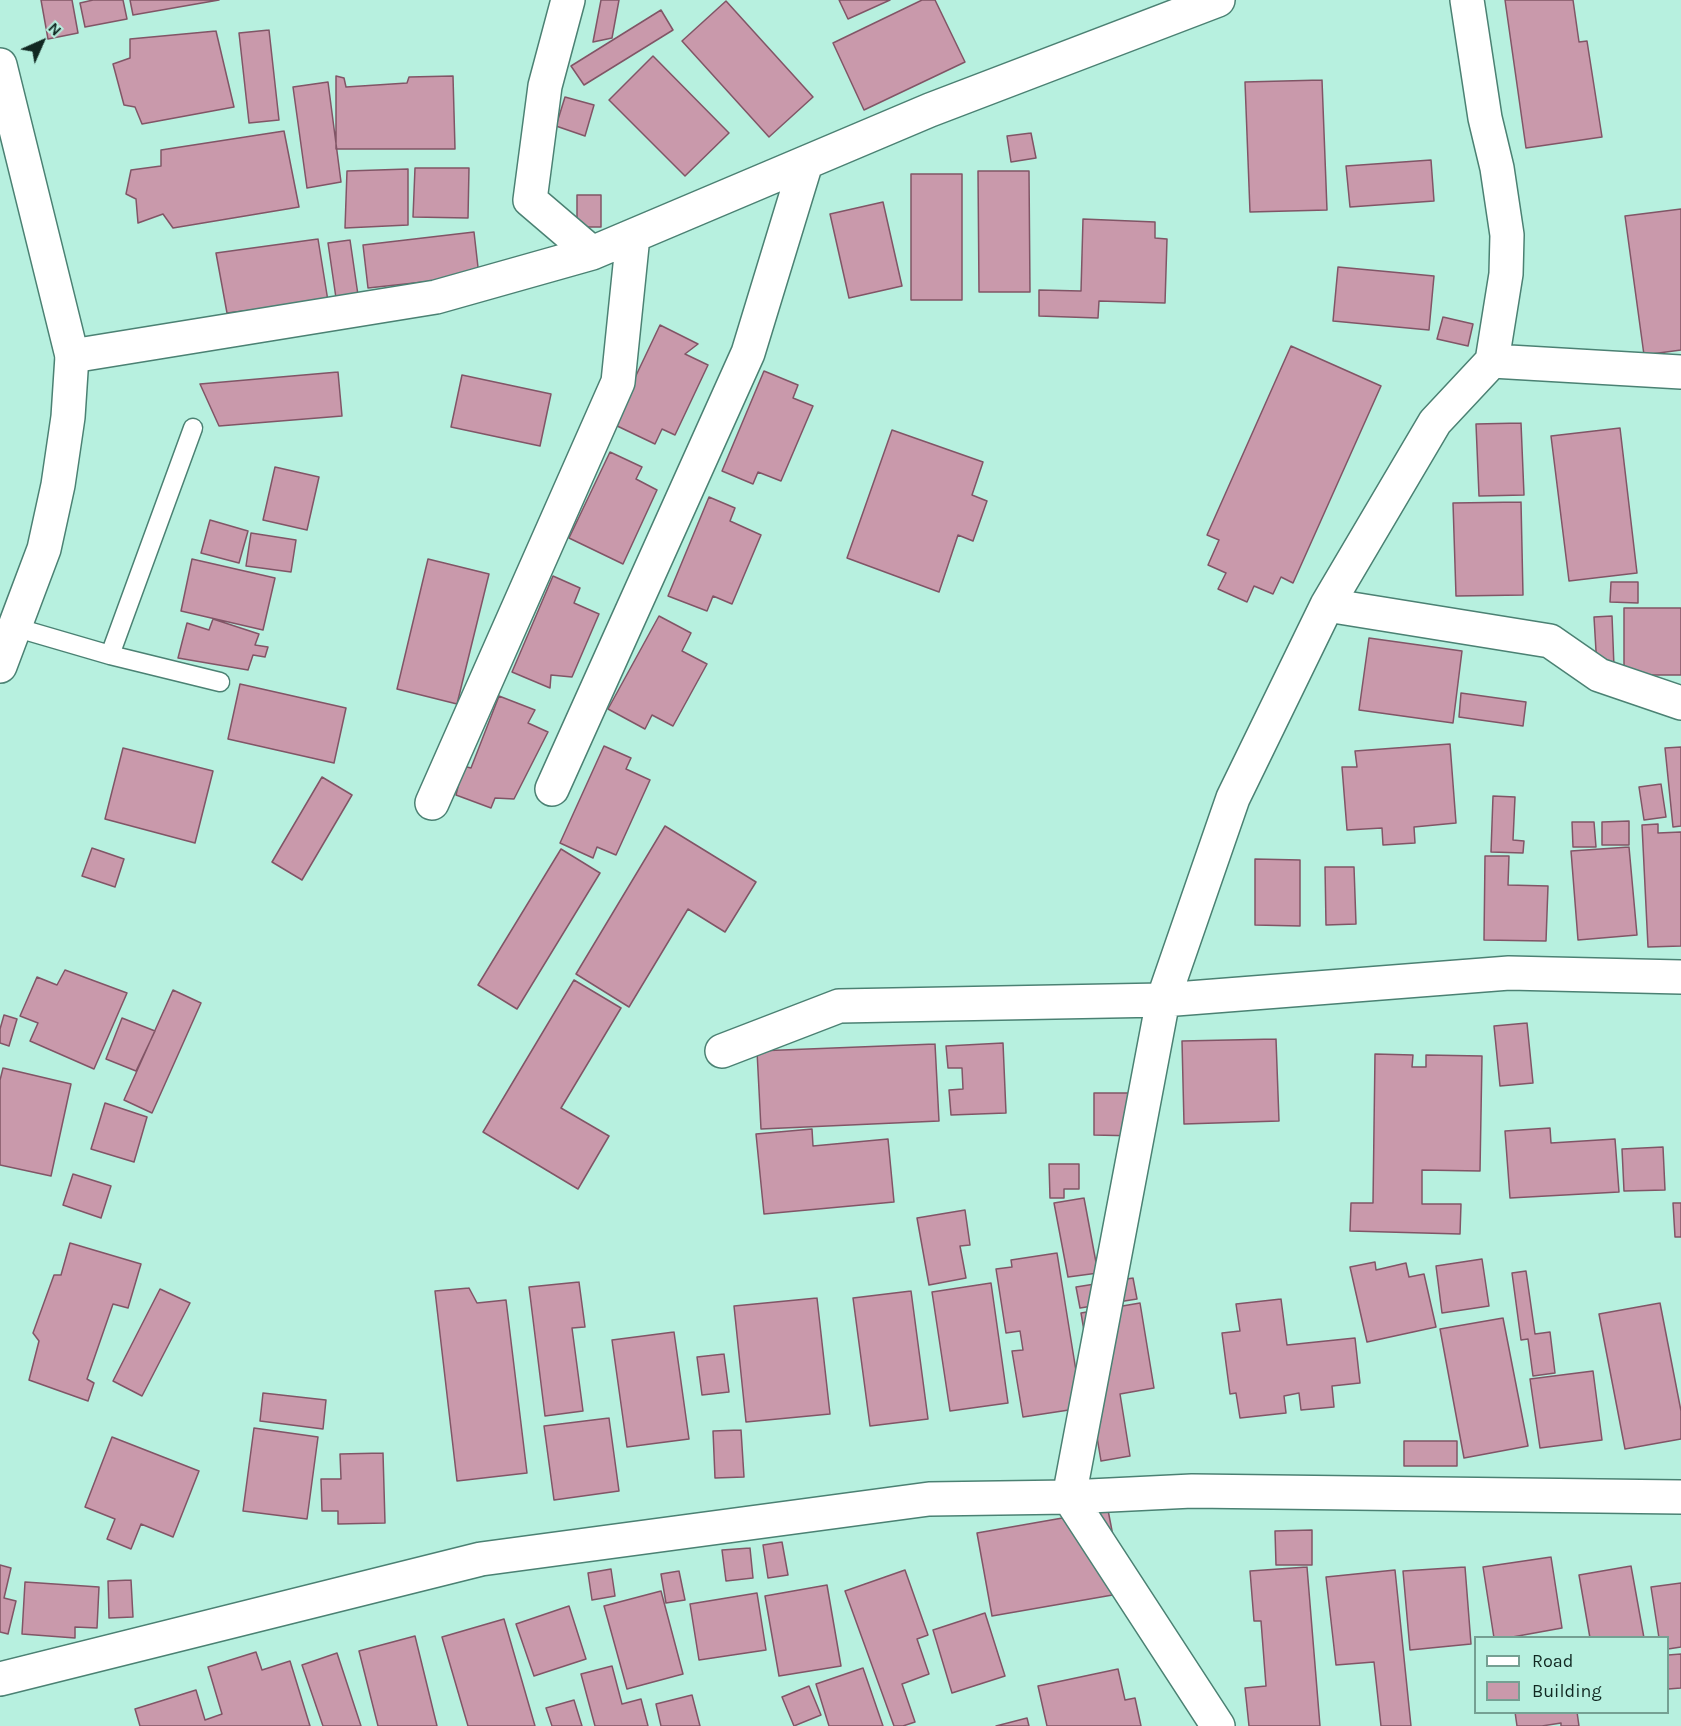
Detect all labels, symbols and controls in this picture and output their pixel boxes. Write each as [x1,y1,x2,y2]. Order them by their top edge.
north arrow [12,12,72,72]
text: N [44,18,66,40]
legend [1474,1636,1669,1714]
text: Road [1532,1650,1573,1672]
text: Building [1532,1680,1602,1702]

